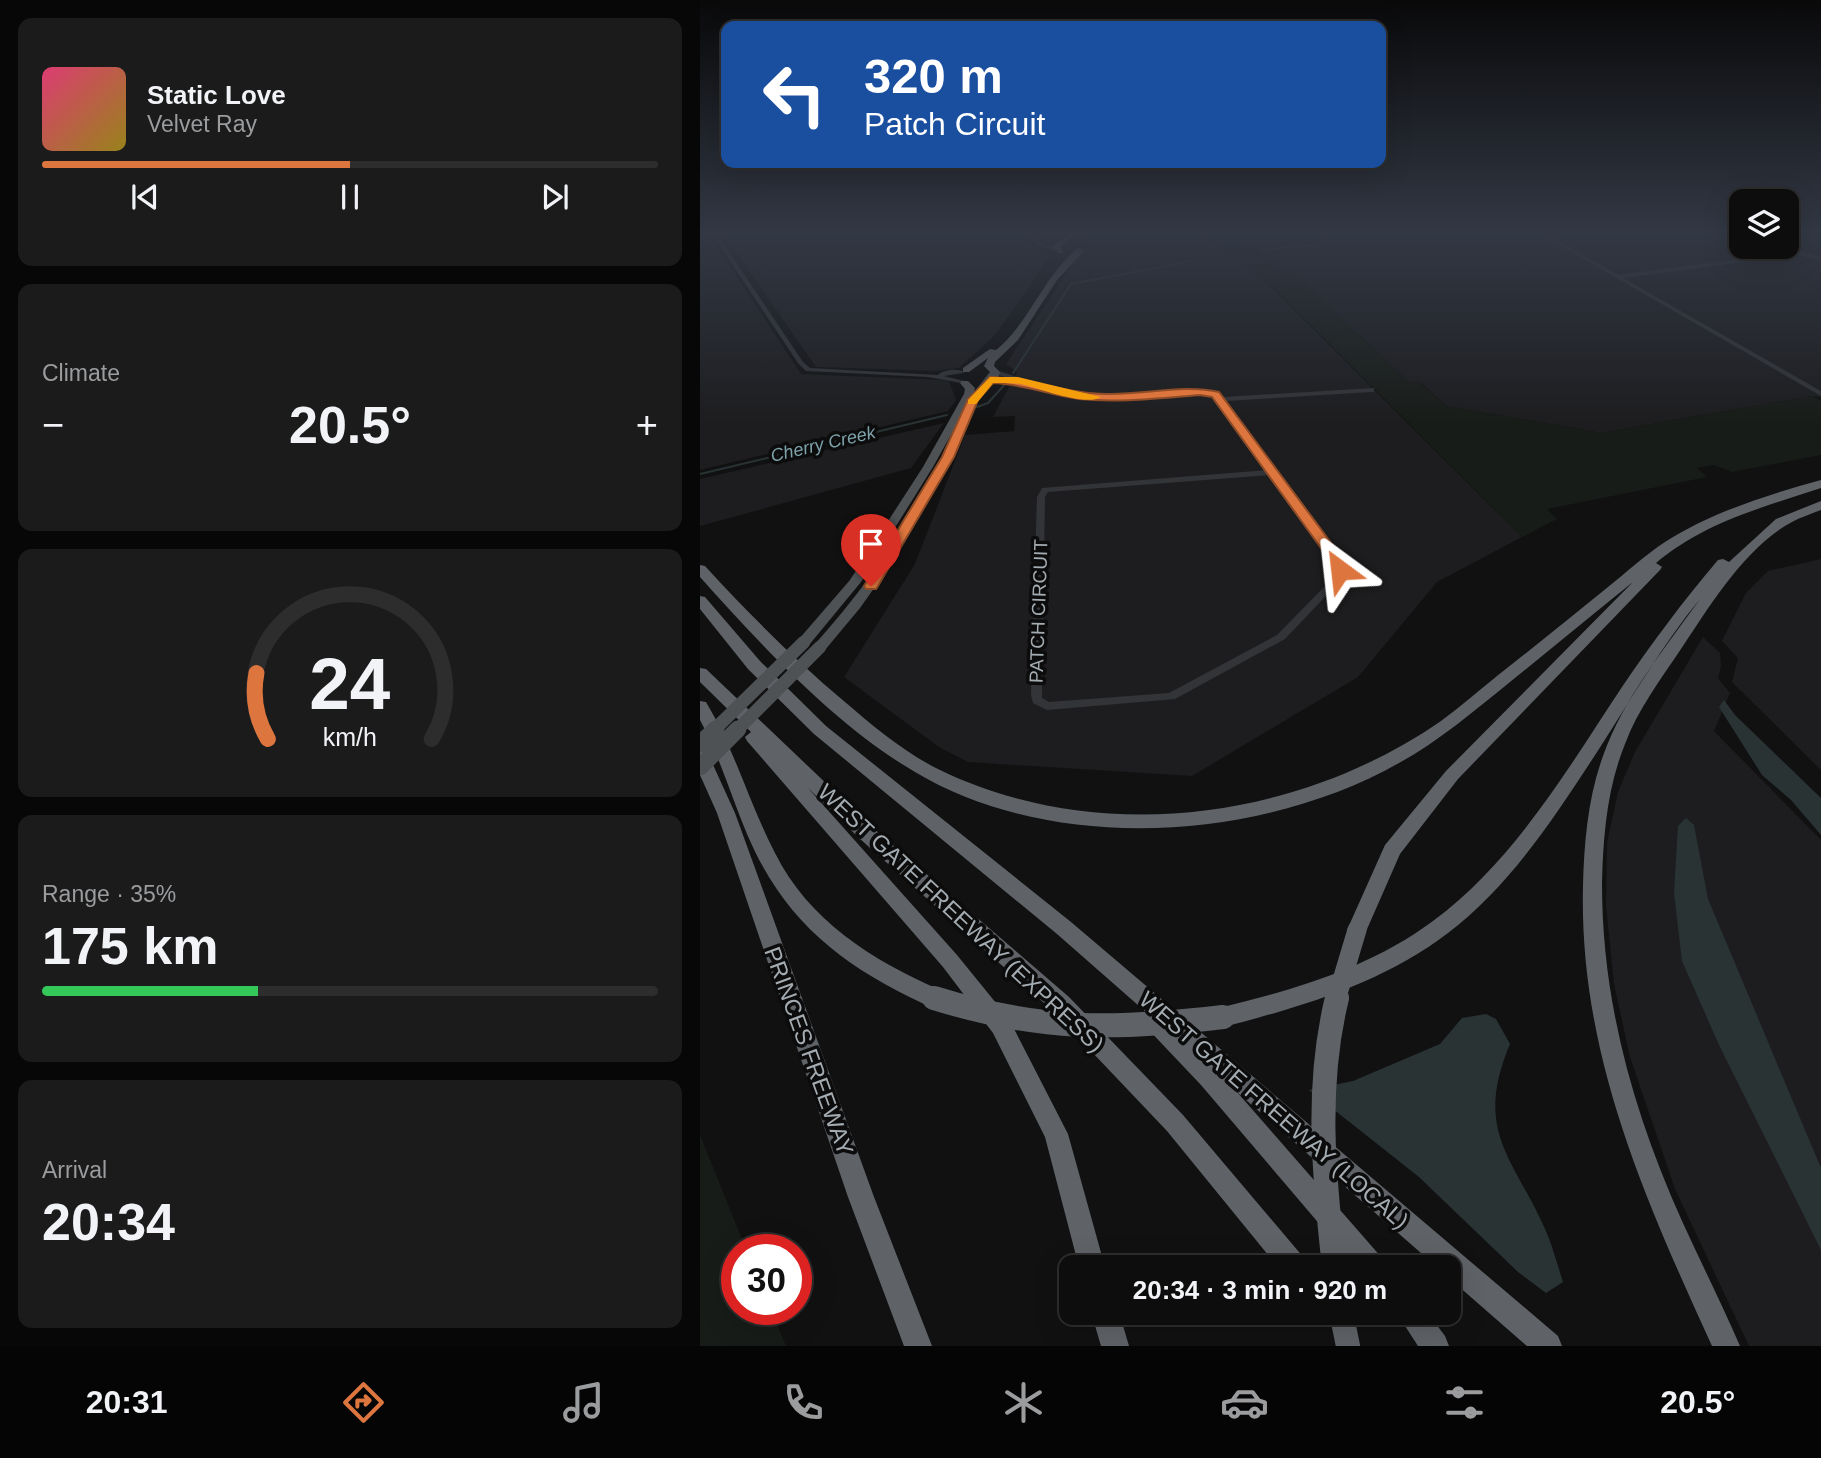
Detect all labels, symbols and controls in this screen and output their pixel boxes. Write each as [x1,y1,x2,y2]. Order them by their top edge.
icon: left [749,49,840,140]
text: 320 m [864,49,1003,103]
text: Static Love [147,80,286,110]
text: Patch Circuit [864,106,1045,142]
text: Velvet Ray [147,111,257,137]
icon: previous [126,178,164,216]
icon: pause [331,178,369,216]
icon: next [536,178,574,216]
map controls [1729,189,1799,259]
button: layers [1729,189,1799,259]
text: Climate [42,360,120,386]
text: 20.5° [289,396,411,454]
text: − [42,404,64,446]
text: + [636,404,658,446]
water label: Cherry Creek [769,422,878,466]
pin [841,514,901,586]
icon: arrive [852,525,890,563]
position arrow [1303,533,1377,607]
street label: PATCH CIRCUIT [1025,538,1052,683]
text: 24 [310,643,391,724]
text: km/h [323,723,377,751]
street label: WEST GATE FREEWAY (EXPRESS) [813,779,1109,1057]
text: Range · 35% [42,881,176,907]
text: 175 km [42,917,218,975]
street label: PRINCES FREEWAY [759,943,859,1159]
street label: WEST GATE FREEWAY (LOCAL) [1134,986,1414,1234]
text: Arrival [42,1157,107,1183]
text: 20:34 [42,1193,175,1251]
speed limit sign: 30 [721,1234,812,1325]
text: 20:34 · 3 min · 920 m [1133,1275,1387,1305]
icon: directions [339,1378,388,1427]
icon: music [559,1378,608,1427]
icon: phone [779,1378,828,1427]
icon: climate [999,1378,1048,1427]
icon: car [1220,1378,1269,1427]
icon: filters [1440,1378,1489,1427]
text: 20:31 [86,1384,167,1420]
text: 20.5° [1660,1384,1735,1420]

